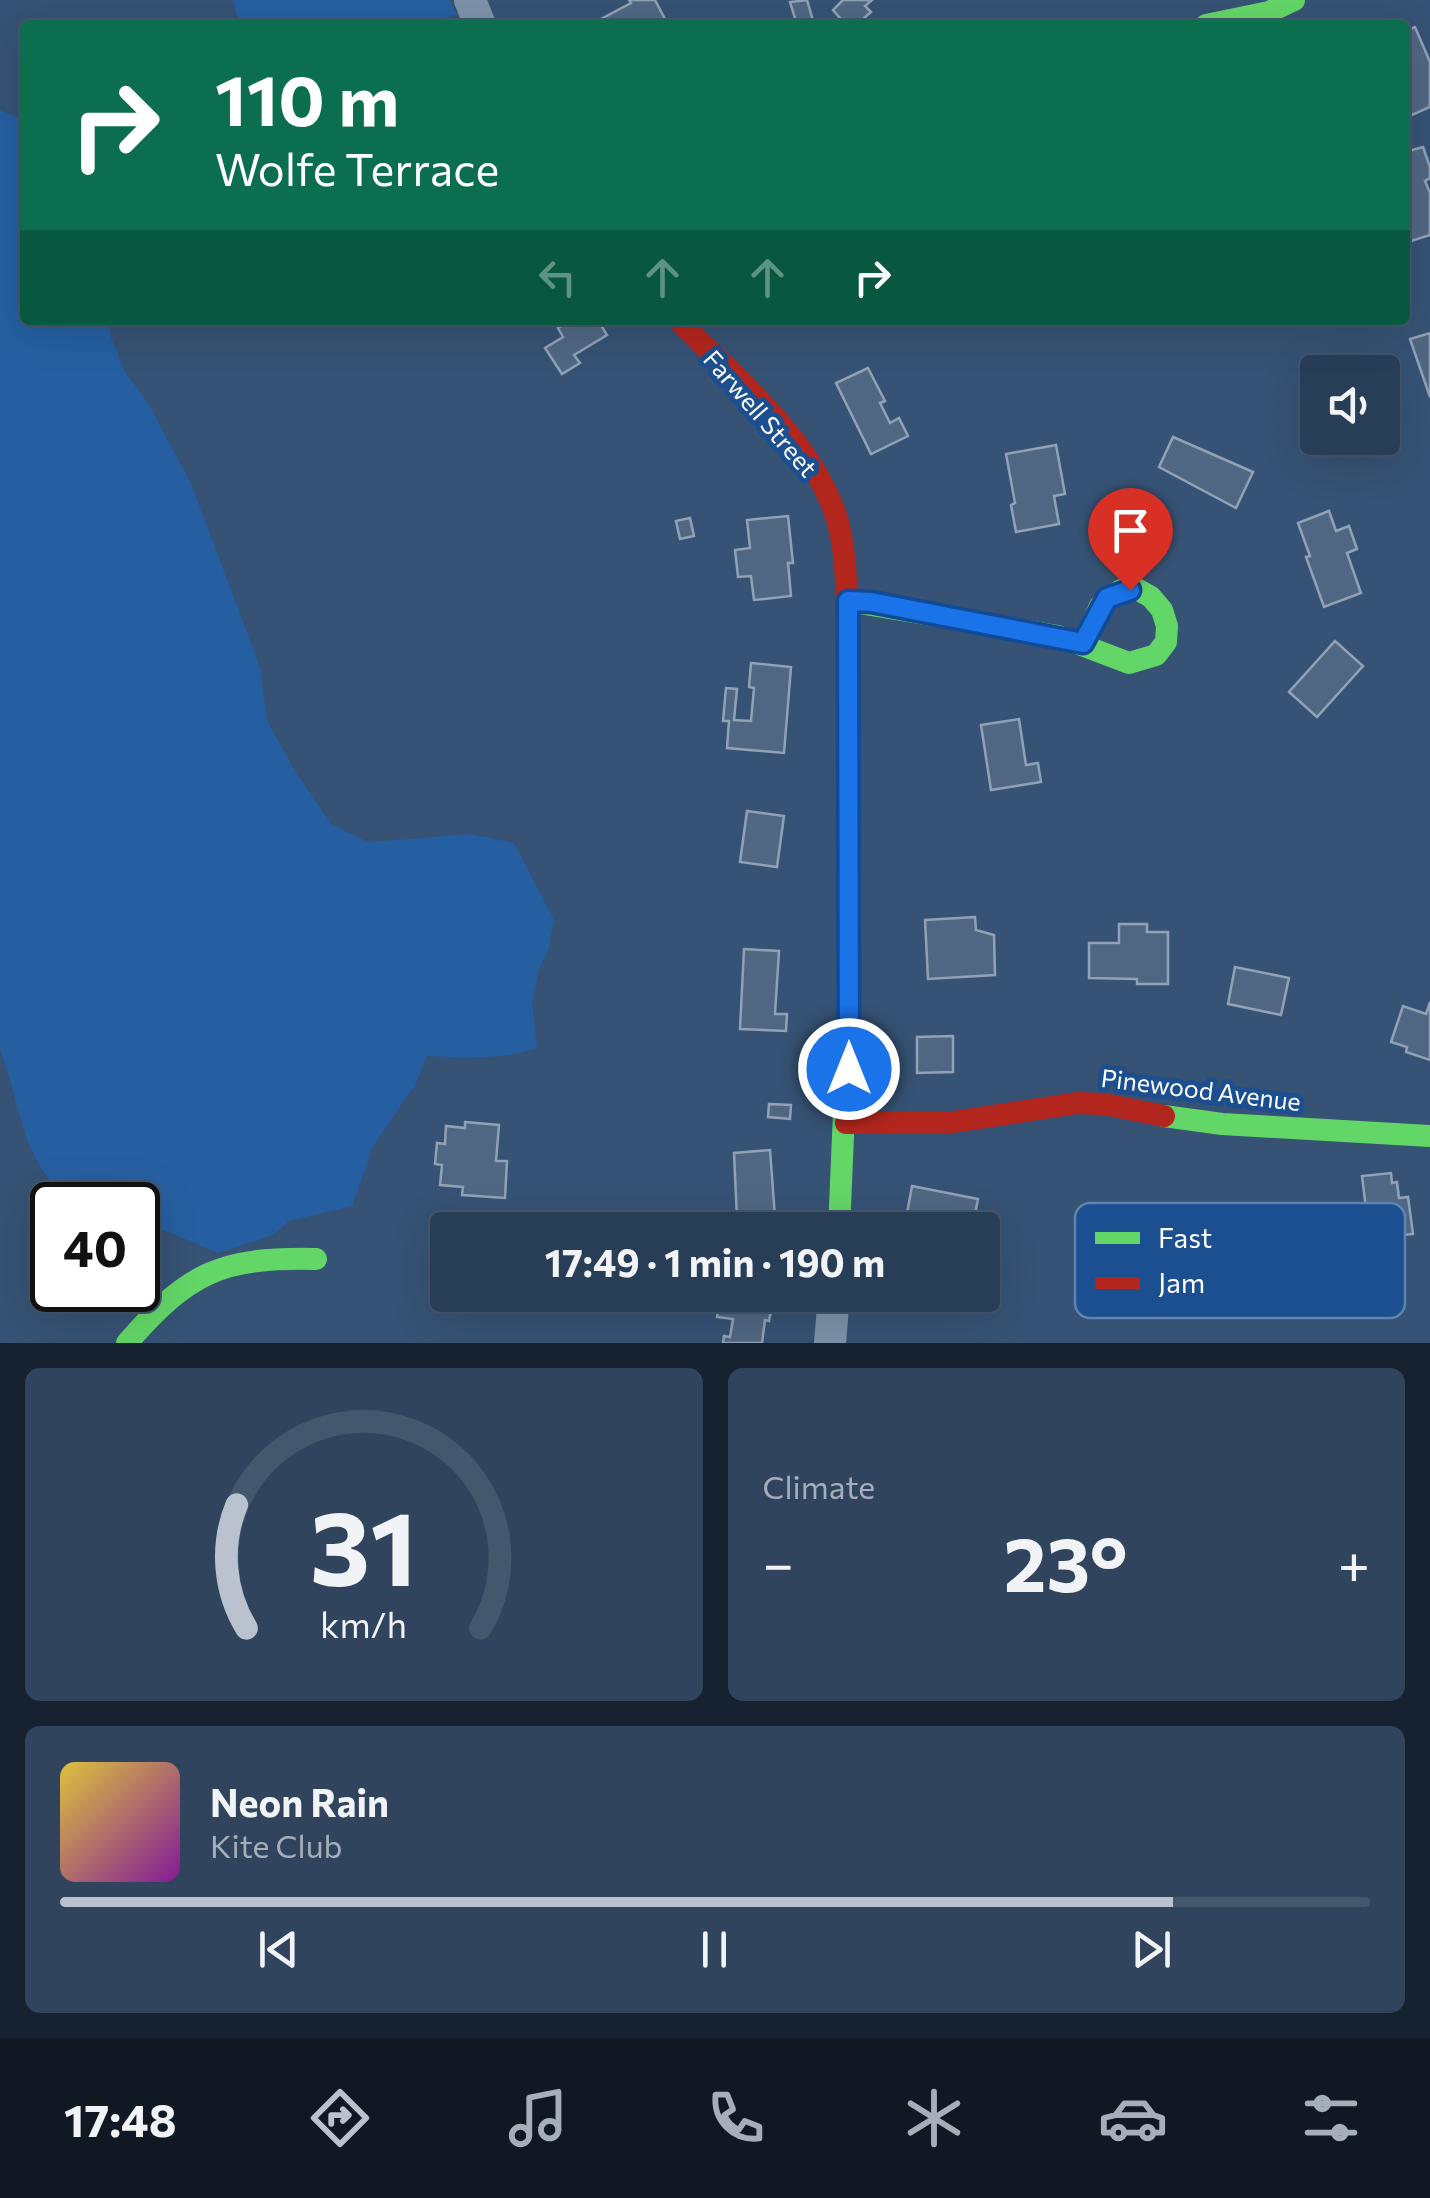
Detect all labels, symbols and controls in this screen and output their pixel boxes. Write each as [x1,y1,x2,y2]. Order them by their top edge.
text: 110 m [215,55,399,140]
icon: right [50,60,180,190]
text: Wolfe Terrace [215,140,499,195]
icon: left [530,250,585,305]
icon: ahead [635,250,690,305]
icon: ahead [740,250,795,305]
icon: right [845,250,900,305]
street label: Farwell Street [698,344,824,482]
map controls [1300,355,1400,455]
button: sound [1300,355,1400,455]
pin [1088,488,1173,591]
icon: arrive [1103,503,1158,558]
position arrow [797,1017,901,1121]
street label: Pinewood Avenue [1099,1062,1303,1116]
speed limit sign: 40 [30,1182,160,1312]
legend [1075,1203,1405,1318]
text: Fast [1158,1220,1212,1254]
text: 17:49 · 1 min · 190 m [545,1238,885,1285]
text: Jam [1158,1265,1205,1299]
text: Climate [763,1466,875,1506]
text: 31 [310,1480,418,1607]
text: 23° [1004,1516,1128,1607]
text: − [763,1528,794,1595]
text: + [1338,1528,1370,1595]
text: km/h [320,1602,407,1645]
text: Neon Rain [210,1778,389,1825]
text: Kite Club [210,1825,342,1865]
icon: previous [251,1922,306,1977]
icon: pause [687,1922,742,1977]
icon: next [1124,1922,1179,1977]
icon: directions [305,2083,375,2153]
icon: music [503,2083,573,2153]
icon: phone [701,2083,771,2153]
icon: climate [899,2083,969,2153]
icon: car [1098,2083,1168,2153]
icon: filters [1296,2083,1366,2153]
text: 17:48 [64,2091,177,2146]

